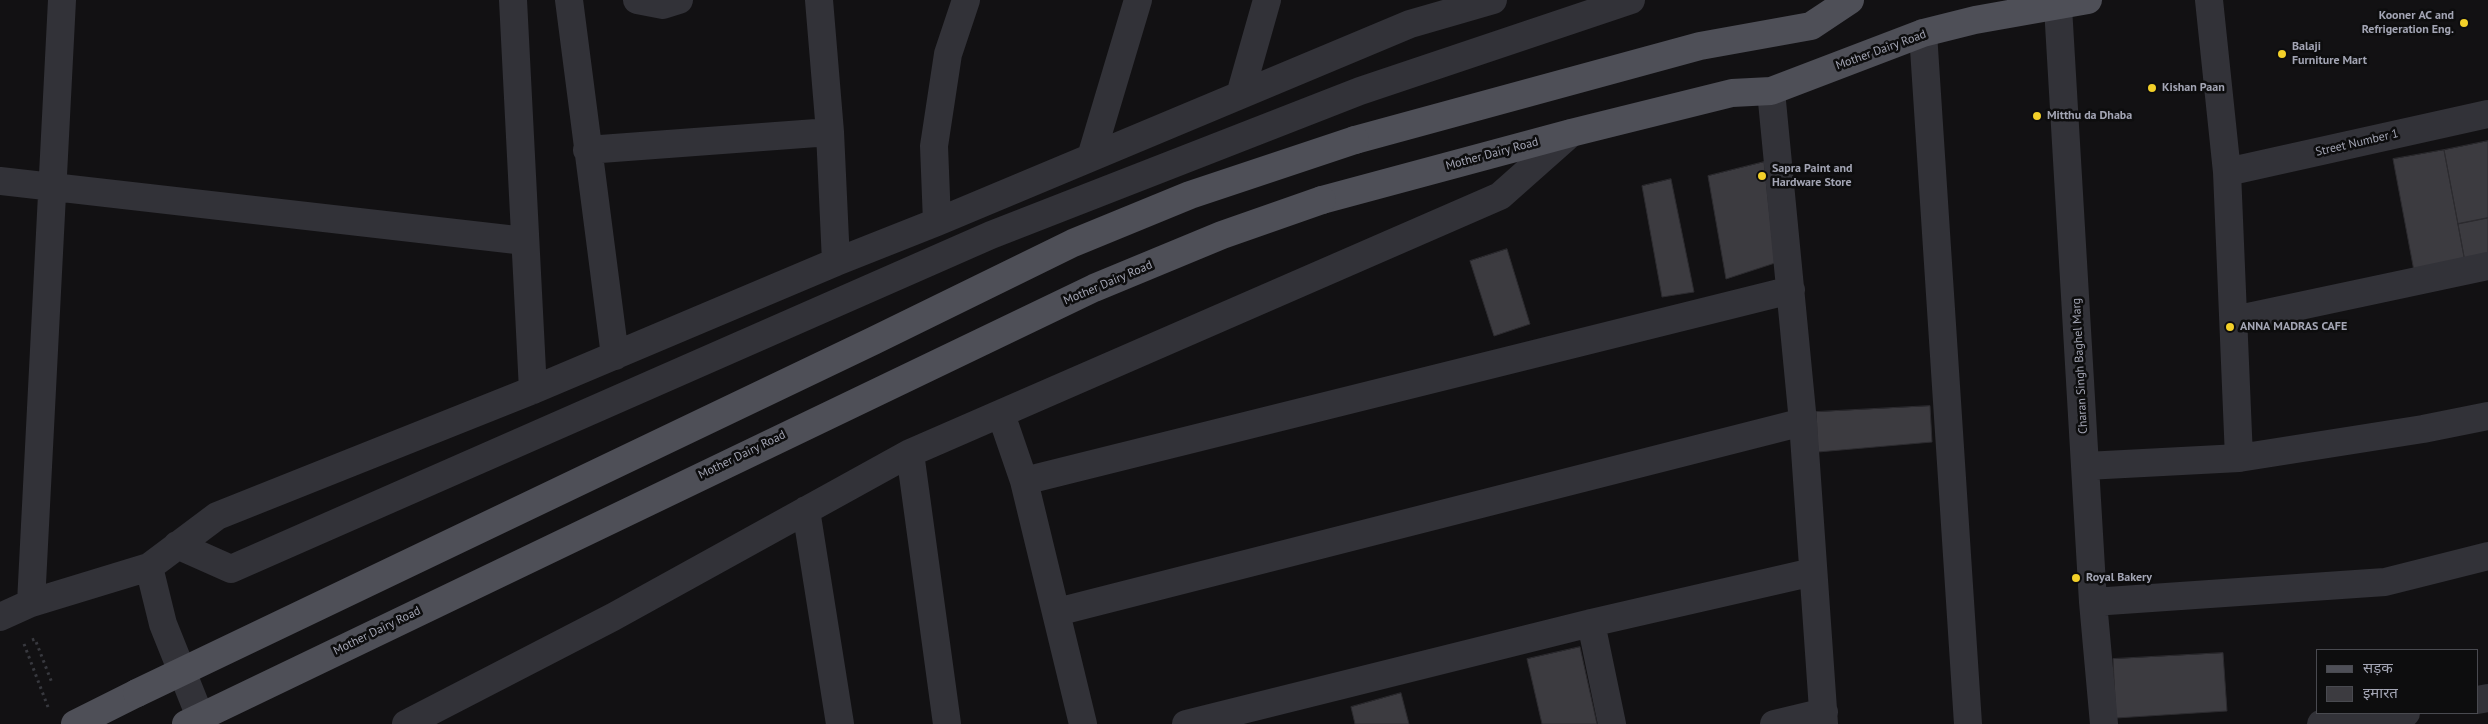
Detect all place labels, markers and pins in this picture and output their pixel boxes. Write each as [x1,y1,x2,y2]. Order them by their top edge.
place label: Kooner AC and Refrigeration Eng. [2362,9,2454,37]
marker: Kooner AC and Refrigeration Eng. [2458,17,2470,29]
place label: Balaji Furniture Mart [2292,40,2367,68]
marker: Balaji Furniture Mart [2276,48,2288,60]
place label: Kishan Paan [2162,81,2225,95]
marker: Kishan Paan [2146,82,2158,94]
place label: Mitthu da Dhaba [2047,109,2132,123]
marker: Mitthu da Dhaba [2031,110,2043,122]
place label: Sapra Paint and Hardware Store [1772,162,1852,190]
marker: Sapra Paint and Hardware Store [1756,170,1768,182]
place label: ANNA MADRAS CAFE [2240,320,2347,334]
marker: ANNA MADRAS CAFE [2224,321,2236,333]
place label: Royal Bakery [2086,571,2152,585]
marker: Royal Bakery [2070,572,2082,584]

